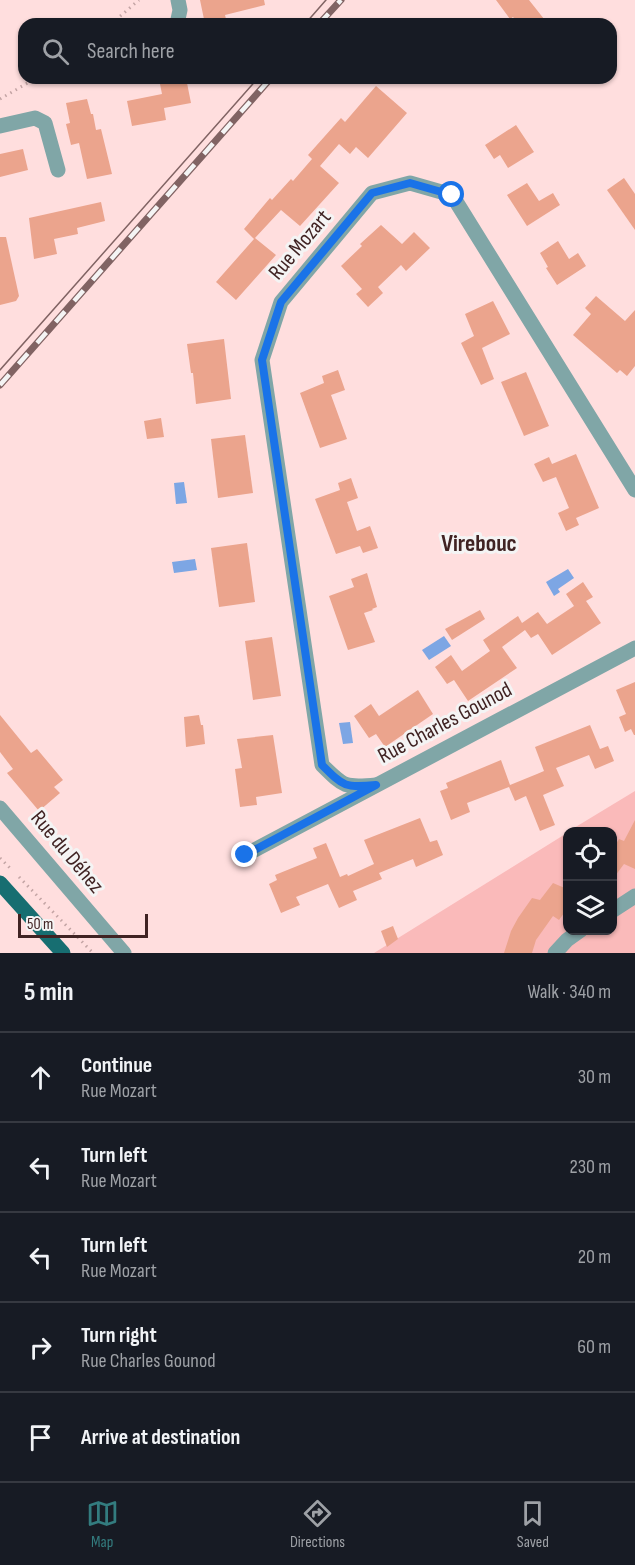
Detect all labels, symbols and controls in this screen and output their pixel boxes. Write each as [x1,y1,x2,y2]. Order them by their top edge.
search box [18,18,617,84]
icon: search [39,35,72,68]
text: Search here [87,38,174,65]
route start [438,181,464,207]
street label: Rue Mozart [263,204,337,286]
district label: Virebouc [441,529,517,558]
street label: Rue Charles Gounod [373,676,517,770]
street label: Rue du Déhez [25,805,109,899]
map controls [563,827,617,935]
button: locate [563,827,617,881]
route end [231,841,257,867]
button: layers [563,881,617,935]
scale bar [18,911,148,938]
text: 50 m [27,915,53,934]
text: 5 min [24,977,74,1008]
text: Walk · 340 m [527,980,611,1004]
text: Continue [81,1052,152,1079]
icon: ahead [24,1061,57,1094]
text: 30 m [578,1065,611,1089]
text: Rue Mozart [81,1079,157,1103]
text: Turn left [81,1142,147,1169]
icon: left [24,1151,57,1184]
text: 230 m [569,1155,611,1179]
text: Rue Mozart [81,1169,157,1193]
text: Turn left [81,1232,147,1259]
icon: left [24,1241,57,1274]
text: 20 m [578,1245,611,1269]
text: Rue Mozart [81,1259,157,1283]
text: Turn right [81,1322,157,1349]
icon: right [24,1331,57,1364]
text: 60 m [577,1335,611,1359]
text: Rue Charles Gounod [81,1349,216,1373]
icon: arrive [24,1421,57,1454]
text: Arrive at destination [81,1424,240,1451]
tab: Map [86,1497,119,1552]
tab: Directions [290,1497,345,1552]
tab: Saved [516,1497,549,1552]

